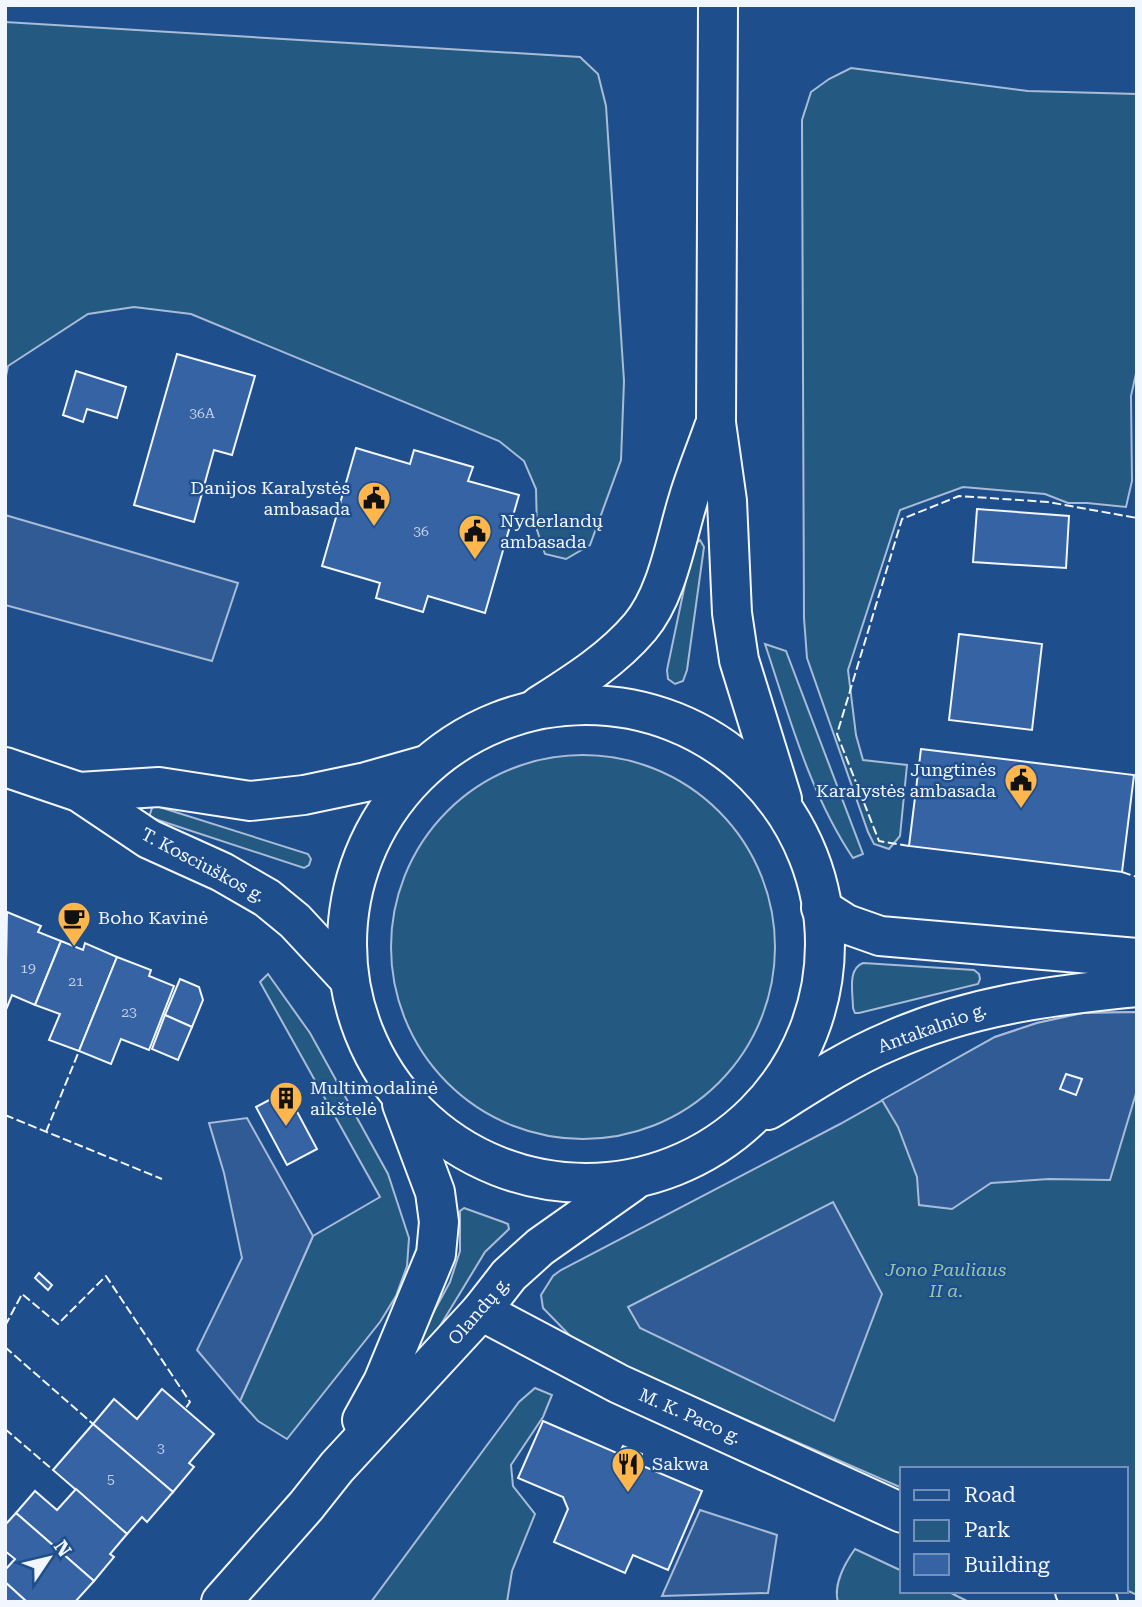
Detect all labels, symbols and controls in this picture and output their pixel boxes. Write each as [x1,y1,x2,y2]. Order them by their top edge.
house number: 36A [189,405,215,421]
place label: Danijos Karalystės ambasada [190,477,350,519]
public building icon: Danijos Karalystės ambasada [355,479,393,528]
place label: Nyderlandų ambasada [500,510,603,552]
public building icon: Nyderlandų ambasada [456,512,494,561]
house number: 36 [413,523,429,539]
place label: Jungtinės Karalystės ambasada [816,759,996,801]
public building icon: Jungtinės Karalystės ambasada [1002,761,1040,810]
street label: T. Kosciuškos g. [138,823,269,906]
cafe icon: Boho Kavinė [55,899,93,948]
place label: Boho Kavinė [98,907,208,928]
house number: 19 [20,960,36,976]
house number: 21 [68,973,84,989]
street label: Antakalnio g. [875,998,989,1057]
house number: 23 [121,1004,137,1020]
place label: Multimodalinė aikštelė [310,1077,438,1119]
building icon: Multimodalinė aikštelė [267,1079,305,1128]
park label: Jono Pauliaus II a. [885,1259,1006,1301]
street label: Olandų g. [444,1273,514,1349]
street label: M. K. Paco g. [636,1384,745,1447]
house number: 3 [157,1440,165,1456]
restaurant icon: Sakwa [609,1445,647,1494]
place label: Sakwa [652,1453,709,1474]
legend [900,1467,1128,1593]
house number: 5 [107,1471,115,1487]
text: Road [964,1483,1016,1507]
text: Park [964,1518,1010,1542]
north arrow [14,1523,84,1593]
text: N [49,1536,76,1561]
text: Building [964,1553,1050,1577]

